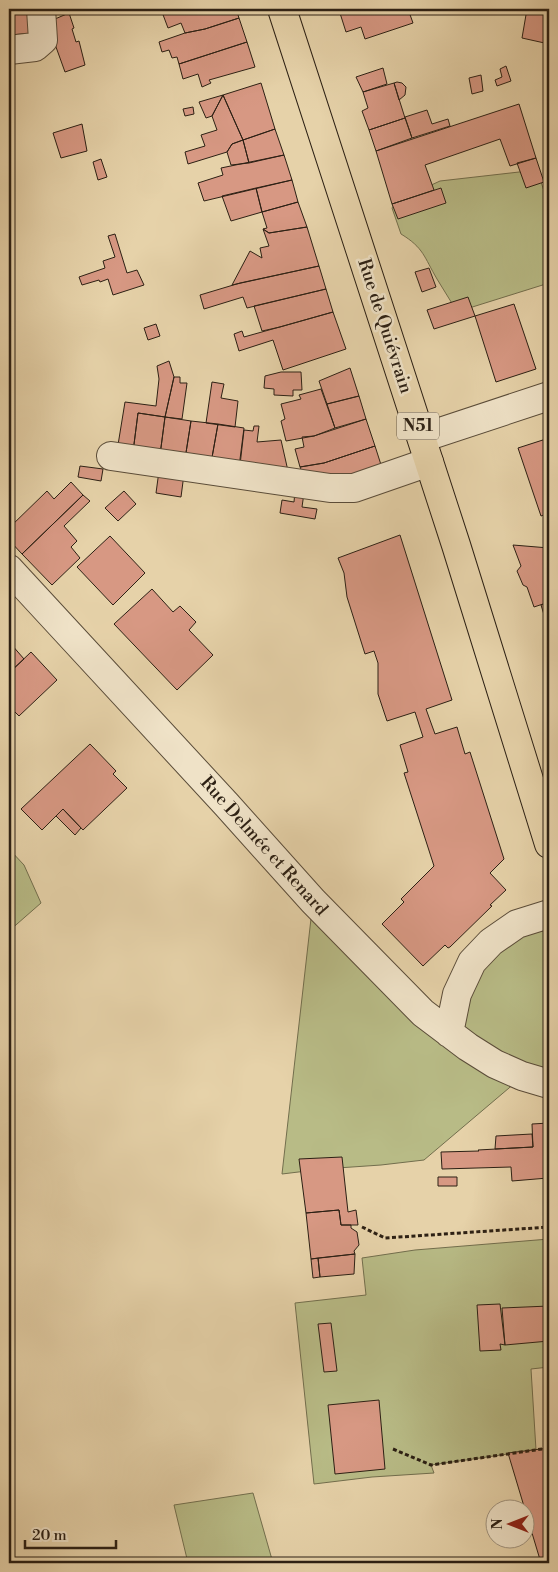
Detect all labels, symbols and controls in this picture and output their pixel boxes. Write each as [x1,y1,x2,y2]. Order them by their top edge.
street label: Rue de Quiévrain [352,256,418,397]
road number: N51 [397,412,439,440]
street label: Rue Delmée et Renard [195,771,333,921]
north arrow [486,1500,536,1550]
scale bar [25,1517,116,1549]
text: N [489,1518,507,1530]
text: 20 m [32,1526,67,1545]

